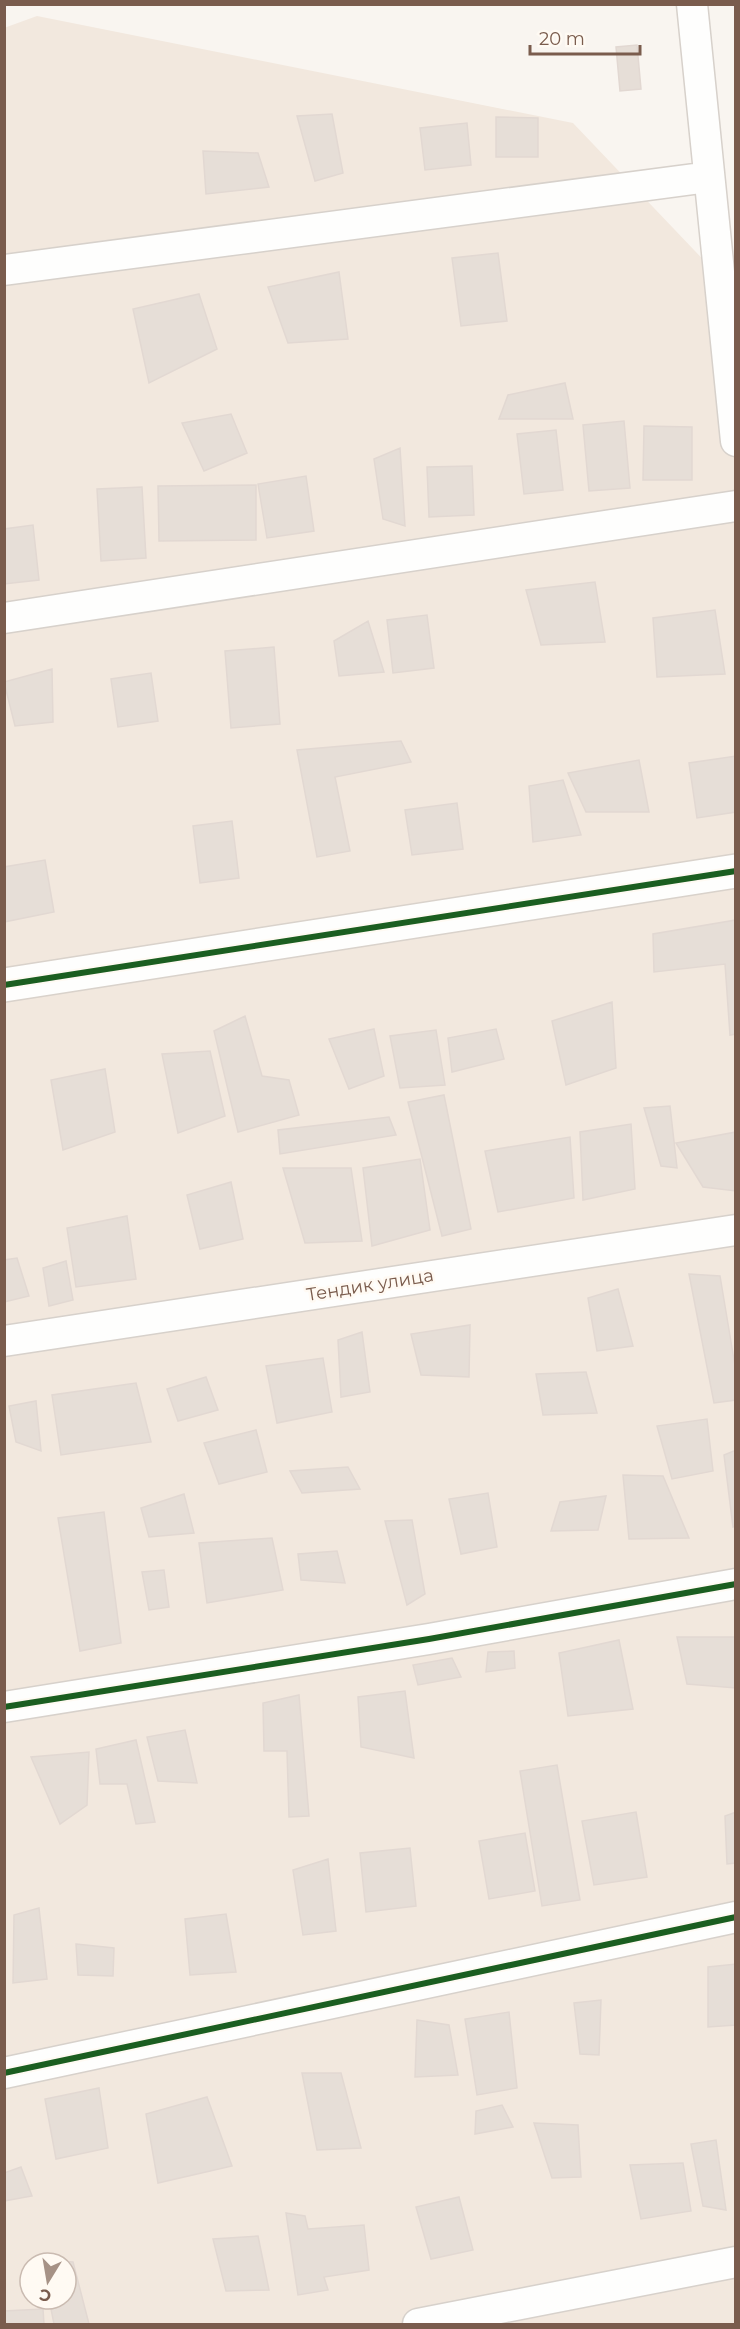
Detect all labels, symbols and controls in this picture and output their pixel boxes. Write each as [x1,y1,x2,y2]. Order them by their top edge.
scale bar [530,18,640,56]
text: 20 m [539,28,585,50]
street label: Тендик улица [305,1264,435,1306]
north arrow [18,2251,78,2311]
text: С [37,2285,53,2306]

